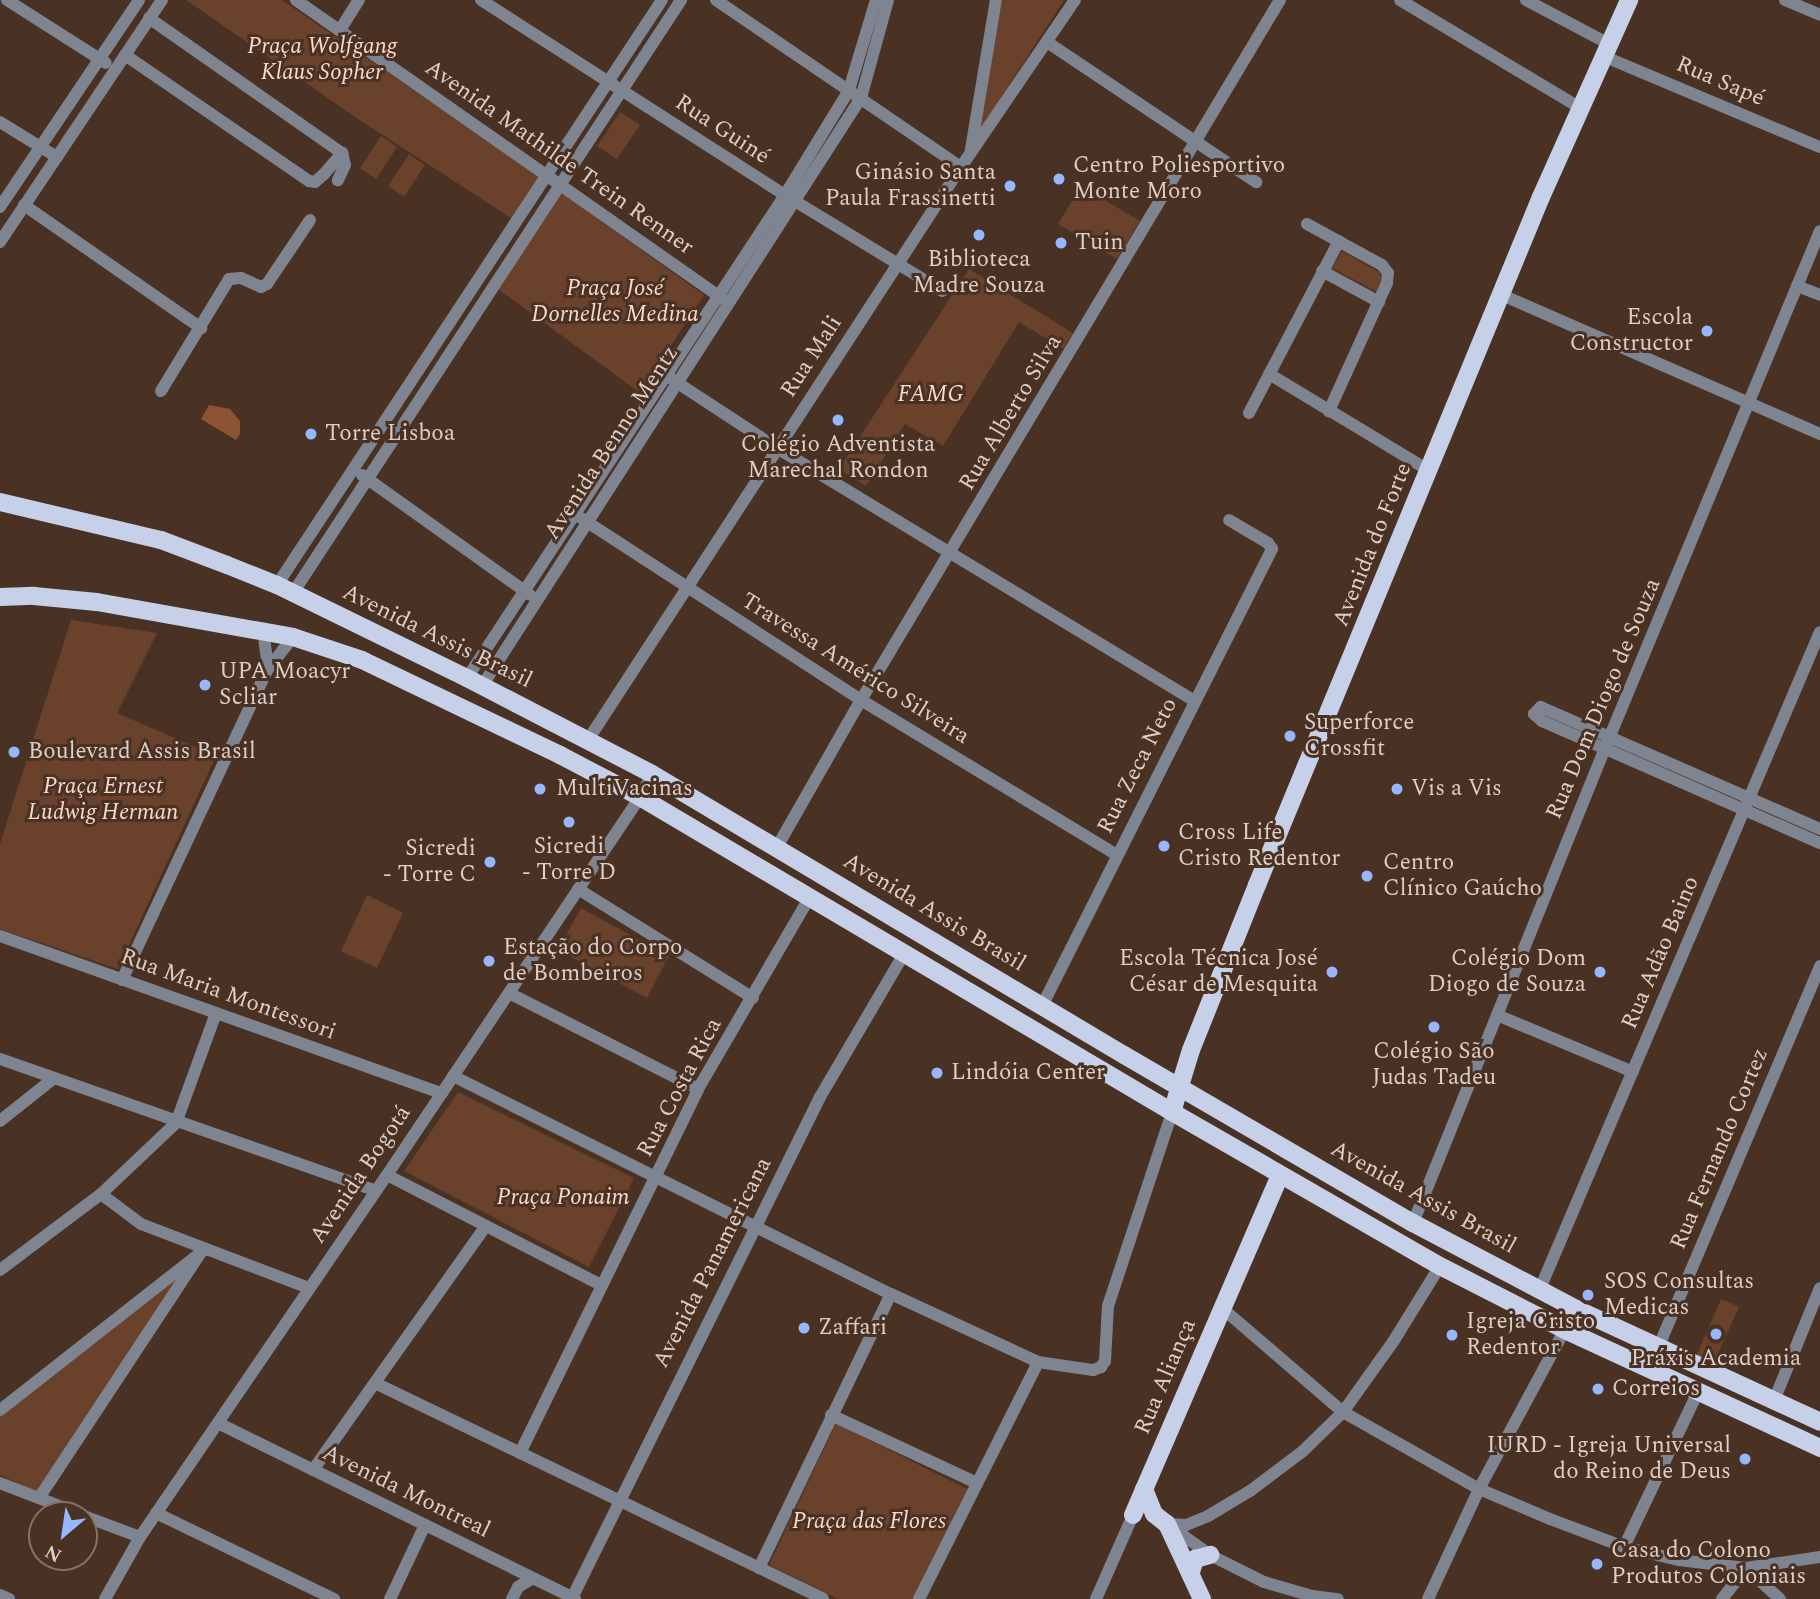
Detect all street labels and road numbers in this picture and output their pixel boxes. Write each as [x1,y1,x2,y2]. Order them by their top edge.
street label: Rua Sapé [1672,51,1768,113]
street label: Avenida Mathilde Trein Renner [419,54,699,262]
street label: Rua Guiné [669,89,775,171]
street label: Rua Mali [775,311,849,403]
street label: Rua Alberto Silva [954,330,1068,496]
street label: Avenida Benno Mentz [539,341,685,545]
street label: Avenida do Forte [1328,459,1418,631]
street label: Rua Dom Diogo de Souza [1541,574,1667,824]
street label: Avenida Assis Brasil [337,579,537,695]
street label: Travessa Américo Silveira [736,587,974,751]
street label: Rua Zeca Neto [1092,693,1184,839]
street label: Avenida Assis Brasil [838,848,1030,978]
street label: Rua Adão Baino [1616,872,1706,1034]
street label: Rua Maria Montessori [117,943,339,1047]
street label: Rua Costa Rica [632,1014,728,1162]
street label: Rua Fernando Cortez [1665,1044,1775,1254]
street label: Avenida Bogotá [305,1101,417,1249]
street label: Avenida Assis Brasil [1325,1136,1521,1260]
street label: Avenida Panamericana [648,1153,778,1373]
street label: Rua Aliança [1129,1315,1203,1439]
street label: Avenida Montreal [318,1439,494,1545]

